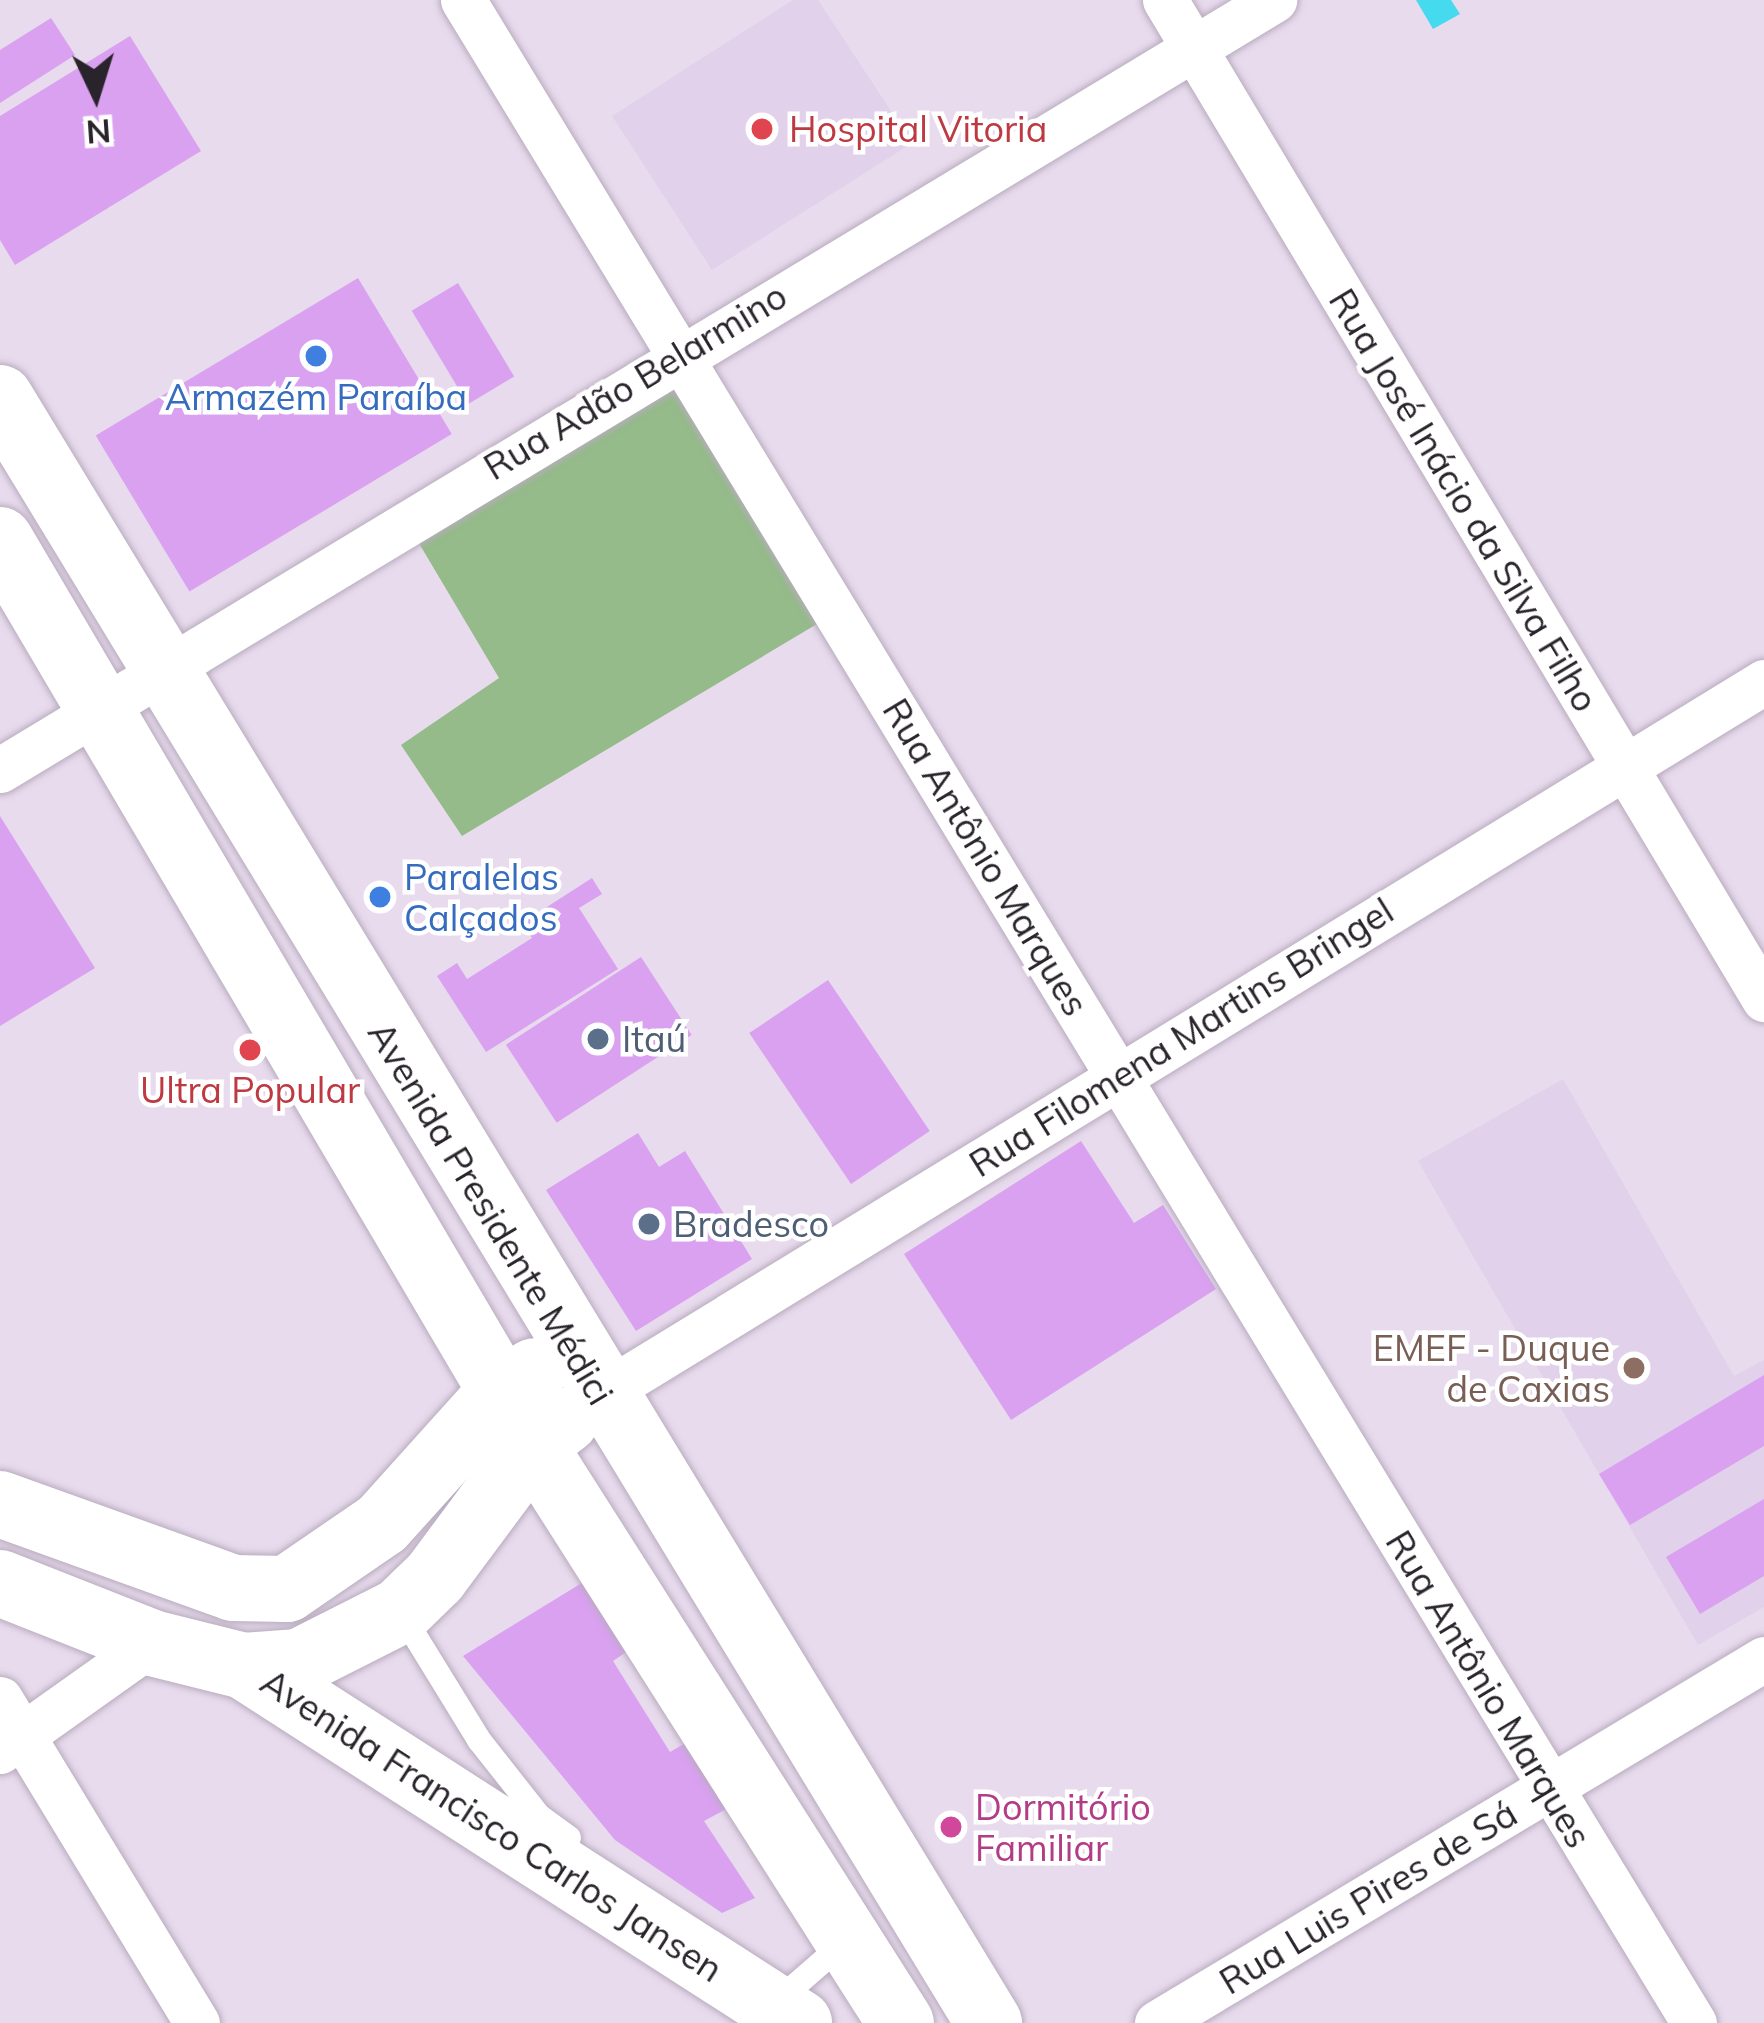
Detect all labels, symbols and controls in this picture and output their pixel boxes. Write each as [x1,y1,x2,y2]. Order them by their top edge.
north arrow [36,36,156,156]
place label: Hospital Vitoria [789,107,1047,151]
text: N [85,111,112,154]
marker: Hospital Vitoria [746,113,778,145]
street label: Rua Adão Belarmino [476,274,794,488]
street label: Rua José Inácio da Silva Filho [1321,281,1607,719]
marker: Armazém Paraíba [303,343,329,369]
place label: Armazém Paraíba [165,375,467,419]
street label: Rua Antônio Marques [874,691,1098,1023]
place label: Paralelas Calçados [404,854,559,939]
marker: Paralelas Calçados [367,884,393,910]
street label: Rua Filomena Martins Bringel [961,889,1401,1185]
street label: Avenida Presidente Médici [359,1014,623,1412]
place label: Itaú [622,1017,686,1061]
marker: Itaú [585,1026,611,1052]
marker: Ultra Popular [237,1037,263,1063]
place label: Ultra Popular [140,1068,360,1112]
place label: Bradesco [673,1202,829,1246]
marker: Bradesco [636,1211,662,1237]
place label: EMEF - Duque de Caxias [1373,1325,1610,1410]
marker: EMEF - Duque de Caxias [1621,1355,1647,1381]
street label: Rua Antônio Marques [1377,1523,1601,1855]
street label: Avenida Francisco Carlos Jansen [253,1659,731,1991]
place label: Dormitório Familiar [975,1784,1151,1869]
street label: Rua Luis Pires de Sá [1212,1791,1524,2003]
marker: Dormitório Familiar [938,1814,964,1840]

